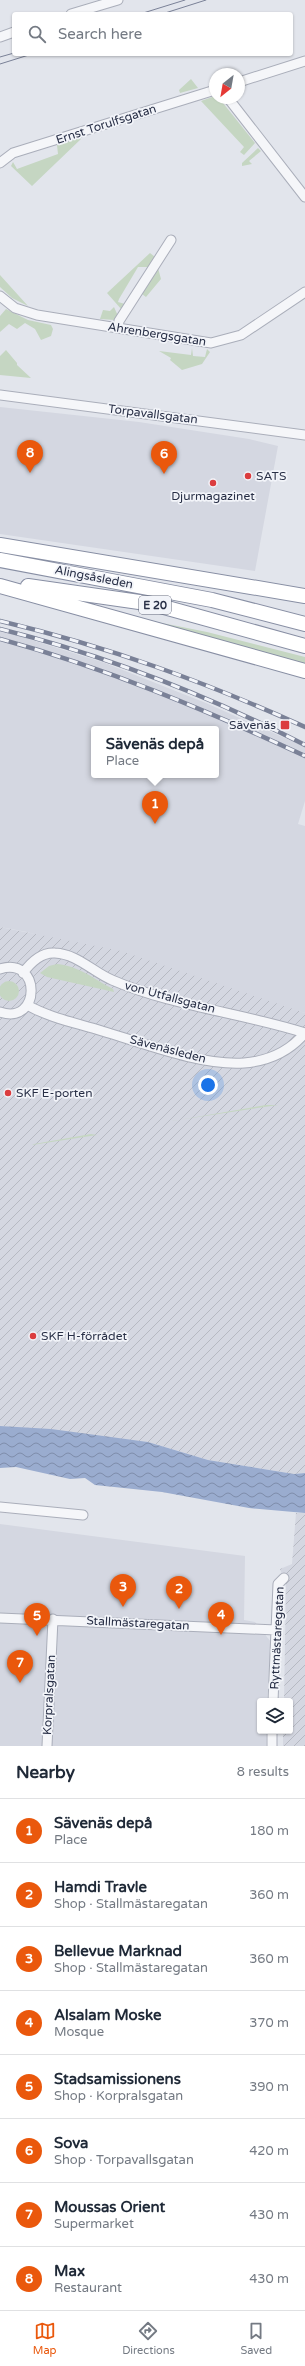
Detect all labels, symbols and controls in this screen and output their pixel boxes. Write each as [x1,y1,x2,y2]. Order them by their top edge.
search box [12,12,293,56]
icon: search [26,23,48,45]
text: Search here [58,25,142,43]
north arrow [209,68,245,104]
street label: Ernst Torulfsgatan [54,101,158,147]
street label: Ahrenbergsgatan [107,319,207,349]
street label: Torpavallsgatan [107,402,199,426]
pin: 8 [17,440,43,473]
pin: 6 [151,441,177,474]
place label: SATS [256,469,286,483]
marker: SATS [243,471,253,481]
marker: Djurmagazinet [208,478,218,488]
place label: Djurmagazinet [171,489,255,503]
street label: Alingsåsleden [54,563,134,591]
road number: E 20 [139,596,171,614]
place label: Sävenäs [229,718,276,732]
marker: Sävenäs [279,719,291,731]
popup [91,726,219,778]
text: Sävenäs depå [106,735,204,753]
text: Place [106,753,139,769]
pin: 1 [142,791,168,824]
street label: von Utfallsgatan [123,978,217,1016]
street label: Sävenäsleden [128,1032,208,1066]
your location [198,1075,218,1095]
place label: SKF E-porten [16,1086,92,1100]
marker: SKF E-porten [3,1088,13,1098]
place label: SKF H-förrådet [41,1329,127,1343]
marker: SKF H-förrådet [28,1331,38,1341]
pin: 3 [110,1574,136,1607]
pin: 2 [166,1576,192,1609]
street label: Ryttmästaregatan [267,1586,287,1690]
pin: 4 [208,1602,234,1635]
pin: 5 [24,1603,50,1636]
street label: Stallmästaregatan [86,1613,190,1633]
pin: 7 [7,1650,33,1683]
street label: Korpralsgatan [40,1654,58,1736]
map controls [257,1698,293,1734]
button: layers [257,1698,293,1734]
text: Nearby [16,1762,75,1783]
text: 8 results [237,1764,289,1780]
text: Sävenäs depå [54,1814,152,1832]
text: 1 [25,1823,33,1839]
text: 180 m [249,1823,289,1839]
text: Place [54,1832,87,1848]
text: Hamdi Travle [54,1878,147,1896]
text: 2 [25,1887,33,1903]
text: 360 m [249,1887,289,1903]
text: Shop · Stallmästaregatan [54,1896,208,1912]
text: Bellevue Marknad [54,1942,182,1960]
text: 3 [25,1951,33,1967]
text: 360 m [249,1951,289,1967]
text: Shop · Stallmästaregatan [54,1960,208,1976]
text: Alsalam Moske [54,2006,161,2024]
text: 4 [25,2015,33,2031]
text: 370 m [249,2015,289,2031]
text: Mosque [54,2024,104,2040]
text: Stadsamissionens [54,2070,181,2088]
text: 5 [25,2079,33,2095]
text: 390 m [249,2079,289,2095]
text: Shop · Korpralsgatan [54,2088,183,2104]
text: Sova [54,2134,89,2152]
text: 6 [25,2143,33,2159]
text: 420 m [249,2143,289,2159]
text: Shop · Torpavallsgatan [54,2152,194,2168]
text: Moussas Orient [54,2198,165,2216]
text: 7 [25,2207,33,2223]
text: 430 m [249,2207,289,2223]
text: Supermarket [54,2216,134,2232]
text: Max [54,2262,85,2280]
text: 8 [25,2271,33,2287]
text: 430 m [249,2271,289,2287]
text: Restaurant [54,2280,122,2296]
tab: Map [33,2320,57,2357]
tab: Directions [122,2320,175,2357]
tab: Saved [240,2320,272,2357]

